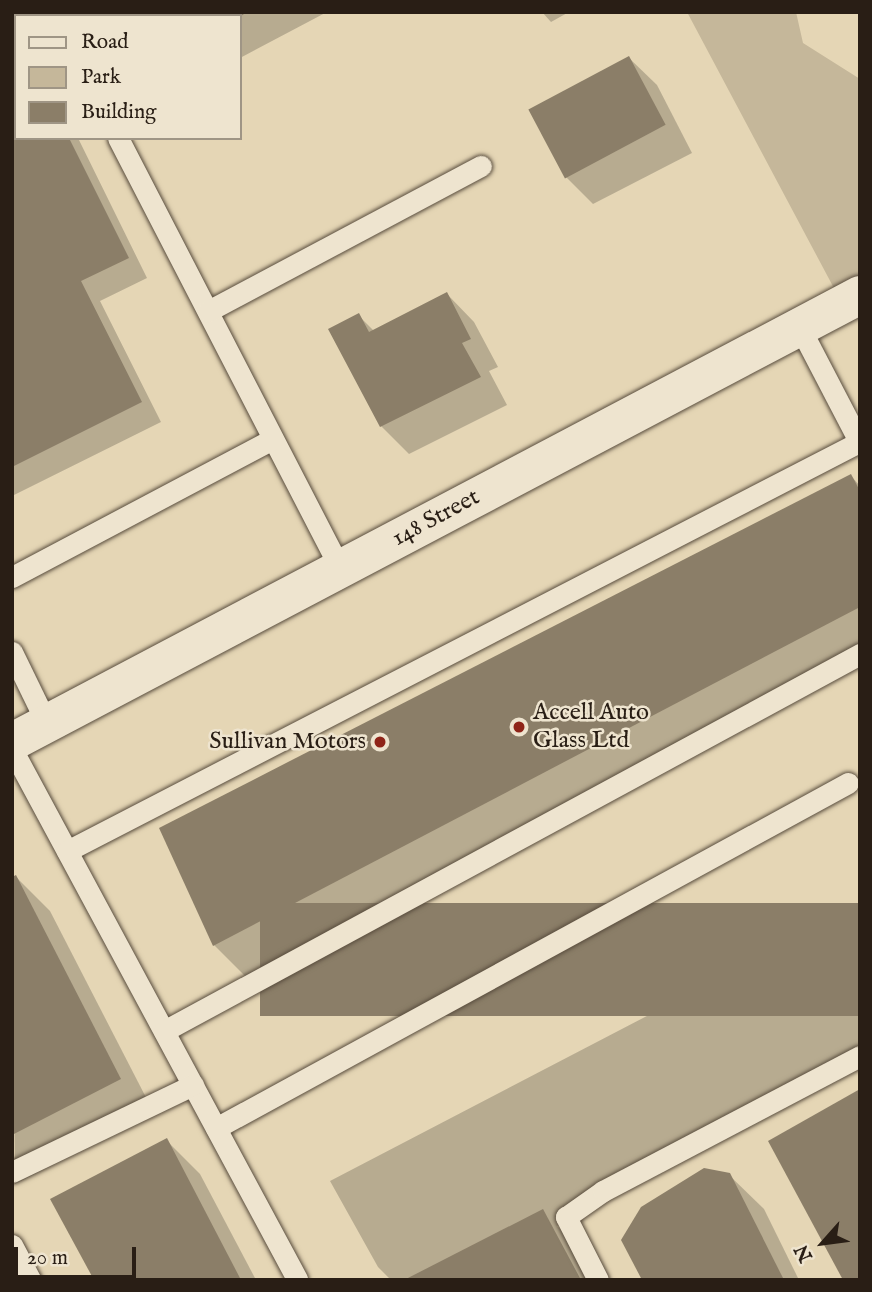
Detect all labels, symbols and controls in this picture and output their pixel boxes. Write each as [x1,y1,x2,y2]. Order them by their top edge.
legend [14,14,242,140]
text: Road [81,29,128,56]
text: Park [81,64,121,91]
text: Building [81,99,156,126]
street label: 148 Street [387,483,485,553]
place label: Accell Auto Glass Ltd [533,699,649,755]
marker: Accell Auto Glass Ltd [511,719,527,735]
place label: Sullivan Motors [209,728,366,756]
marker: Sullivan Motors [372,734,388,750]
north arrow [788,1208,858,1278]
scale bar [18,1232,140,1276]
text: N [790,1240,819,1266]
text: 20 m [27,1245,68,1272]

